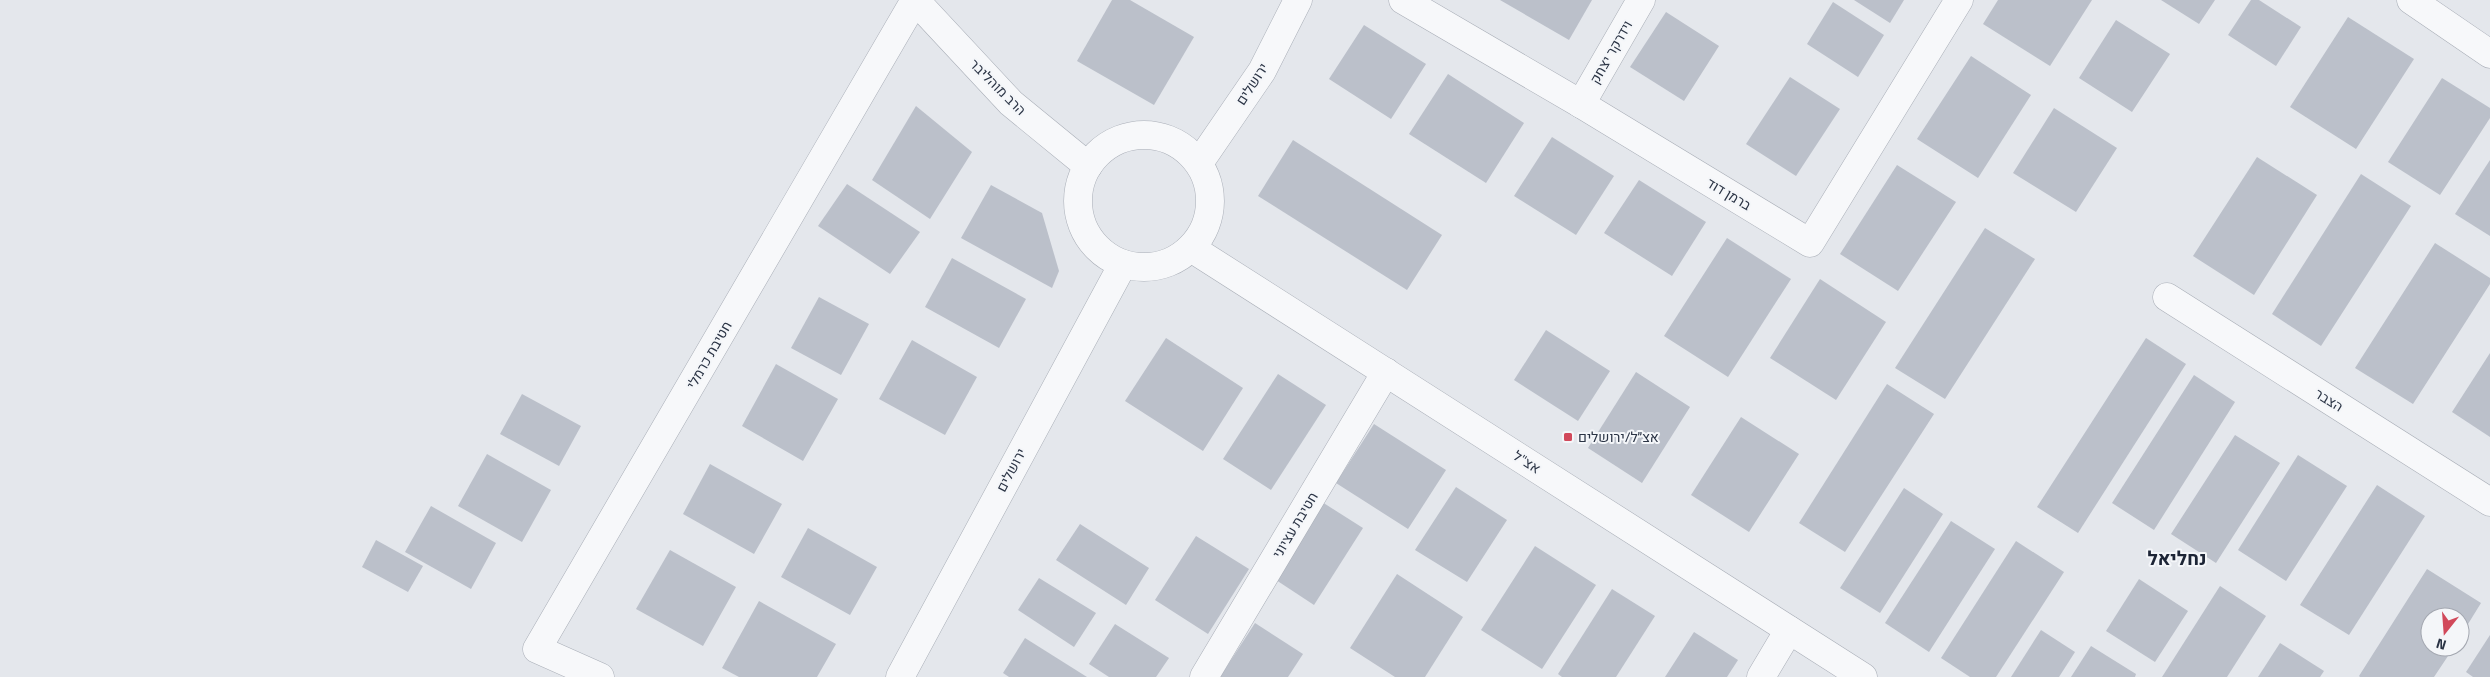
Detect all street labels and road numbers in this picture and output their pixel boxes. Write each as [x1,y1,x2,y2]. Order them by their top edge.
street label: וידרקר יצחק [1584,16,1637,87]
street label: הרב מוהליבר [965,54,1031,120]
street label: ירושלים [1230,58,1273,109]
street label: ברמן דוד [1703,172,1756,215]
street label: חטיבת כרמלי [681,317,736,393]
street label: הצבר [2311,383,2348,416]
street label: ירושלים [990,444,1031,495]
street label: אצ"ל [1509,445,1545,478]
street label: חטיבת עציוני [1267,488,1323,562]

